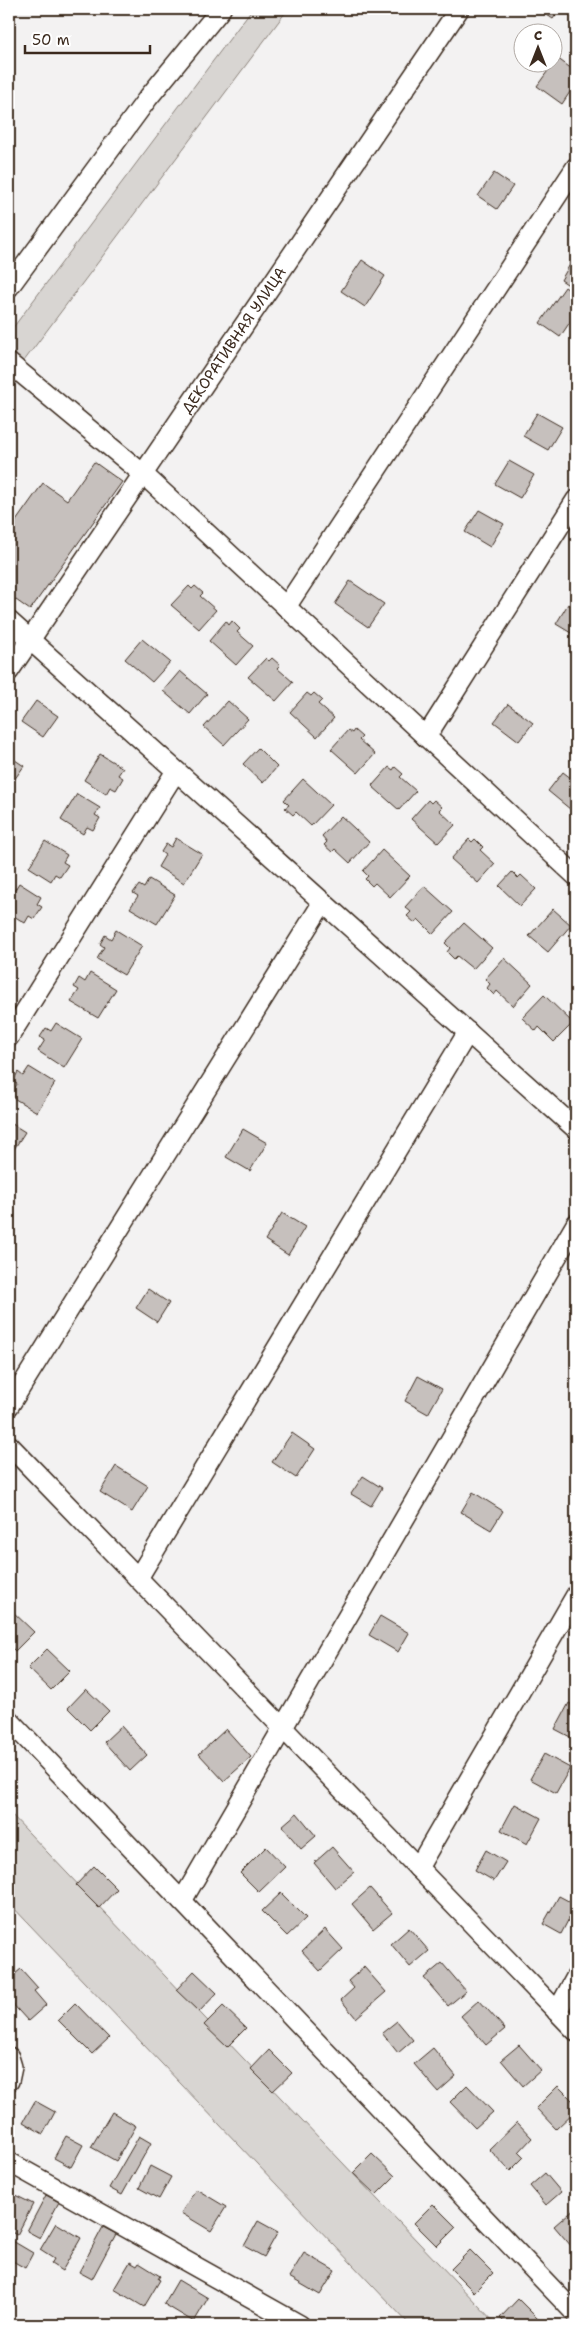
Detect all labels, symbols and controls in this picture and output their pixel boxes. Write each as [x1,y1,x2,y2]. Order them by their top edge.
scale bar [25,22,150,54]
north arrow [512,22,562,72]
text: С [534,26,542,44]
text: 50 m [32,30,70,50]
street label: ДЕКОРАТИВНАЯ УЛИЦА [177,263,291,417]

